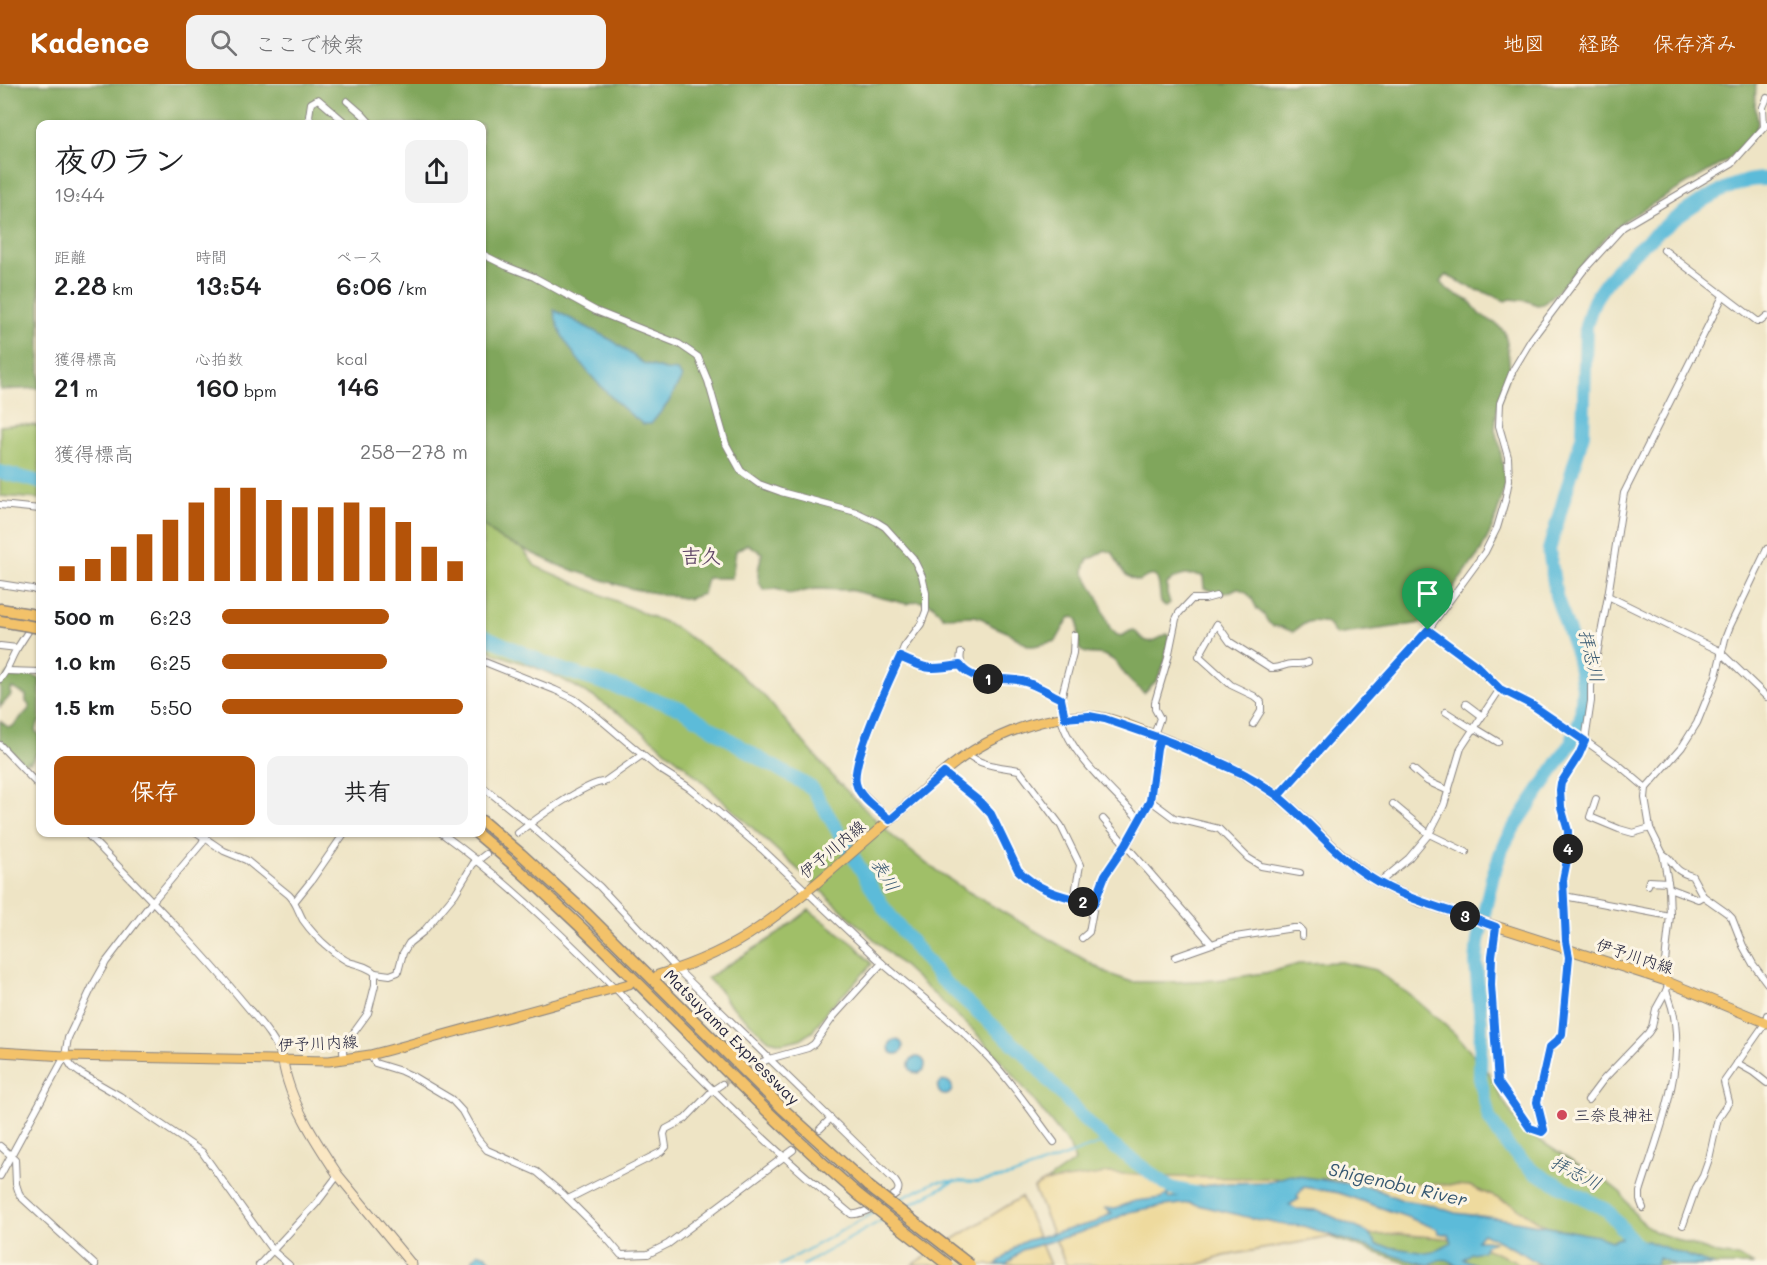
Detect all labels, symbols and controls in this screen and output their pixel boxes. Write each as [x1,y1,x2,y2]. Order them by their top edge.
search box [186,15,606,69]
text: Kadence [30,24,150,60]
icon: search [207,26,240,59]
text: ここで検索 [255,29,365,58]
text: 地図 [1503,29,1545,56]
text: 経路 [1578,29,1620,56]
text: 保存済み [1653,29,1737,56]
text: 夜のラン [54,137,186,180]
button: share [405,140,468,203]
text: 19:44 [54,181,104,207]
text: 距離 [54,246,86,267]
text: 時間 [195,246,227,267]
text: ペース [336,246,383,267]
text: 2.28 [54,268,107,302]
text: 13:54 [195,268,261,302]
text: 6:06 [336,268,392,302]
text: km [107,278,133,299]
text: /km [392,278,427,299]
text: 獲得標高 [54,348,118,369]
text: 心拍数 [195,348,243,369]
text: kcal [336,348,368,369]
text: 146 [336,369,379,403]
text: 21 [54,370,80,404]
text: 160 [195,370,239,404]
text: m [80,380,98,401]
text: bpm [239,380,277,401]
text: 258–278 m [360,438,468,464]
text: 獲得標高 [54,440,134,466]
district label: 吉久 [681,542,721,568]
pin [1402,568,1453,630]
icon: arrive [1411,577,1444,610]
text: 500 m [54,604,114,630]
text: 6:23 [150,604,191,630]
water label: 拝志川 [1574,627,1610,685]
text: 1.0 km [54,649,116,675]
text: 6:25 [150,649,191,675]
pin: 1 [973,664,1003,694]
text: 1 [984,668,992,689]
text: 1.5 km [54,694,115,720]
text: 5:50 [150,694,192,720]
button: 保存 [54,756,255,825]
button: 共有 [267,756,468,825]
street label: 伊予川内線 [794,815,869,882]
pin: 4 [1553,834,1583,864]
text: 4 [1563,838,1573,859]
water label: 表川 [866,853,905,896]
pin: 2 [1068,887,1098,917]
text: 2 [1079,891,1087,912]
pin: 3 [1450,901,1480,931]
text: 3 [1460,905,1470,926]
street label: 伊予川内線 [1594,933,1676,978]
street label: Matsuyama Expressway [660,964,805,1109]
street label: 伊予川内線 [277,1030,358,1055]
place label: 三奈良神社 [1574,1104,1654,1125]
marker: 三奈良神社 [1555,1108,1569,1122]
water label: 拝志川 [1547,1149,1606,1195]
water label: Shigenobu River [1326,1156,1470,1212]

